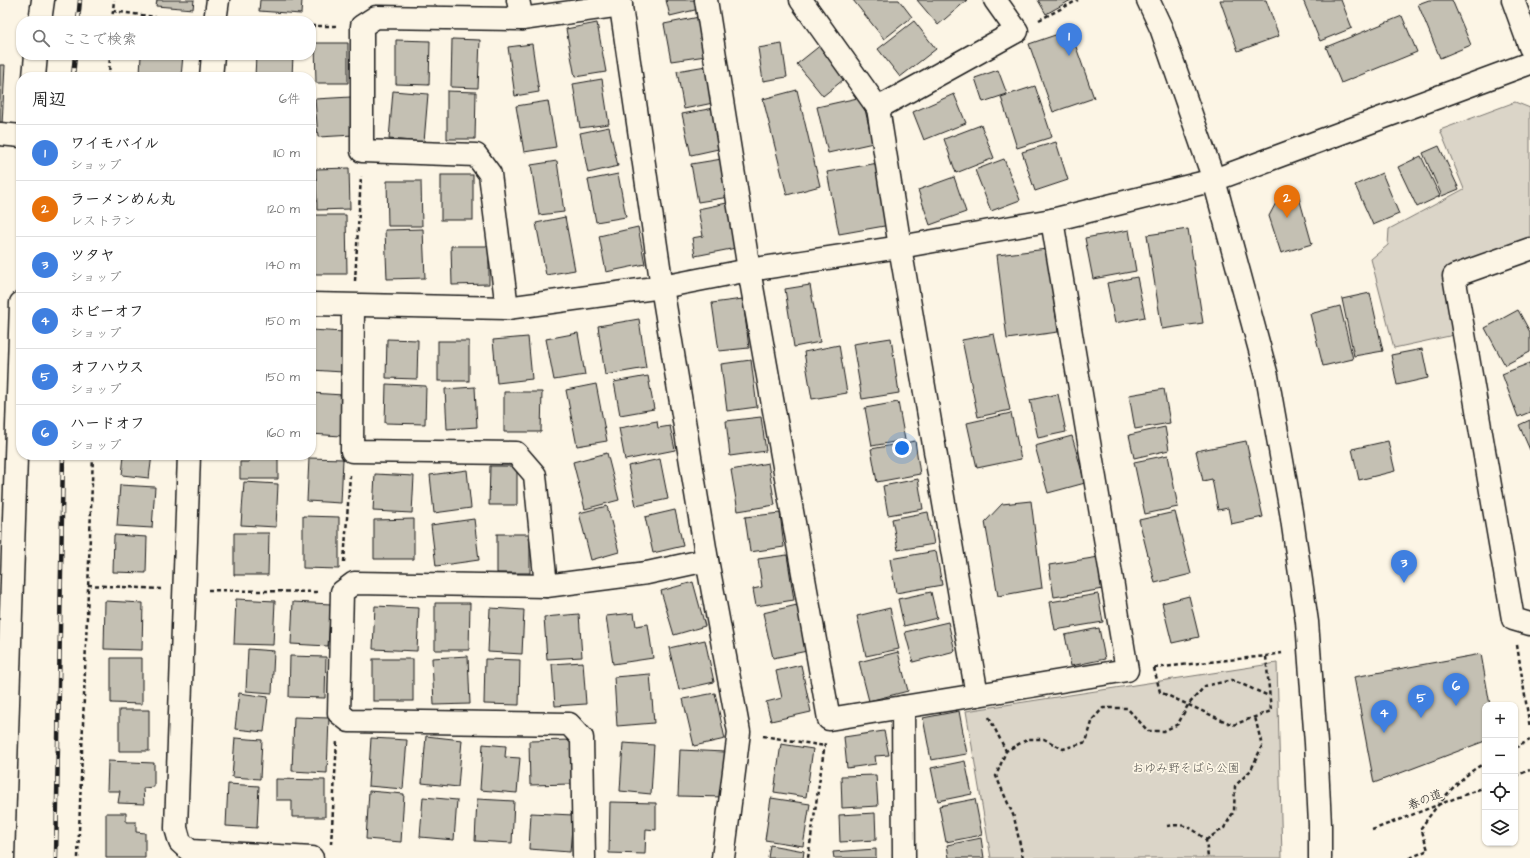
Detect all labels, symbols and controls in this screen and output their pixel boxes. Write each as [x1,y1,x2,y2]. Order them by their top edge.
search box [16,16,316,60]
pin: 1 [1056,23,1082,56]
icon: search [30,27,52,49]
text: ここで検索 [62,29,137,50]
text: 周辺 [32,88,66,112]
text: 6件 [279,90,300,108]
text: ワイモバイル [70,133,159,154]
text: 1 [44,144,46,162]
text: 110 m [273,144,300,162]
text: ショップ [70,156,121,174]
pin: 2 [1274,185,1300,218]
text: ラーメンめん丸 [70,189,175,210]
text: 2 [41,200,49,218]
text: 120 m [267,200,300,218]
text: レストラン [70,212,136,230]
text: ツタヤ [70,245,115,266]
text: 3 [42,256,48,274]
text: 140 m [266,256,300,274]
text: ショップ [70,268,121,286]
text: ホビーオフ [70,301,144,322]
text: 4 [41,312,49,330]
text: 150 m [266,312,300,330]
text: ショップ [70,324,121,342]
text: オフハウス [70,357,144,378]
text: 5 [40,368,50,386]
text: 150 m [266,368,300,386]
text: ショップ [70,380,121,398]
text: ハードオフ [70,413,145,434]
text: 6 [41,424,49,442]
text: 160 m [267,424,300,442]
text: ショップ [70,436,121,454]
your location [892,438,912,458]
pin: 3 [1391,550,1417,583]
pin: 6 [1443,673,1469,706]
pin: 5 [1408,685,1434,718]
pin: 4 [1371,700,1397,733]
map controls [1482,702,1518,846]
button: + [1482,702,1518,738]
button: − [1482,738,1518,774]
park label: おゆみ野そばら公園 [1132,760,1240,777]
button: locate [1482,774,1518,810]
street label: 春の道 [1405,786,1445,814]
button: layers [1482,810,1518,846]

